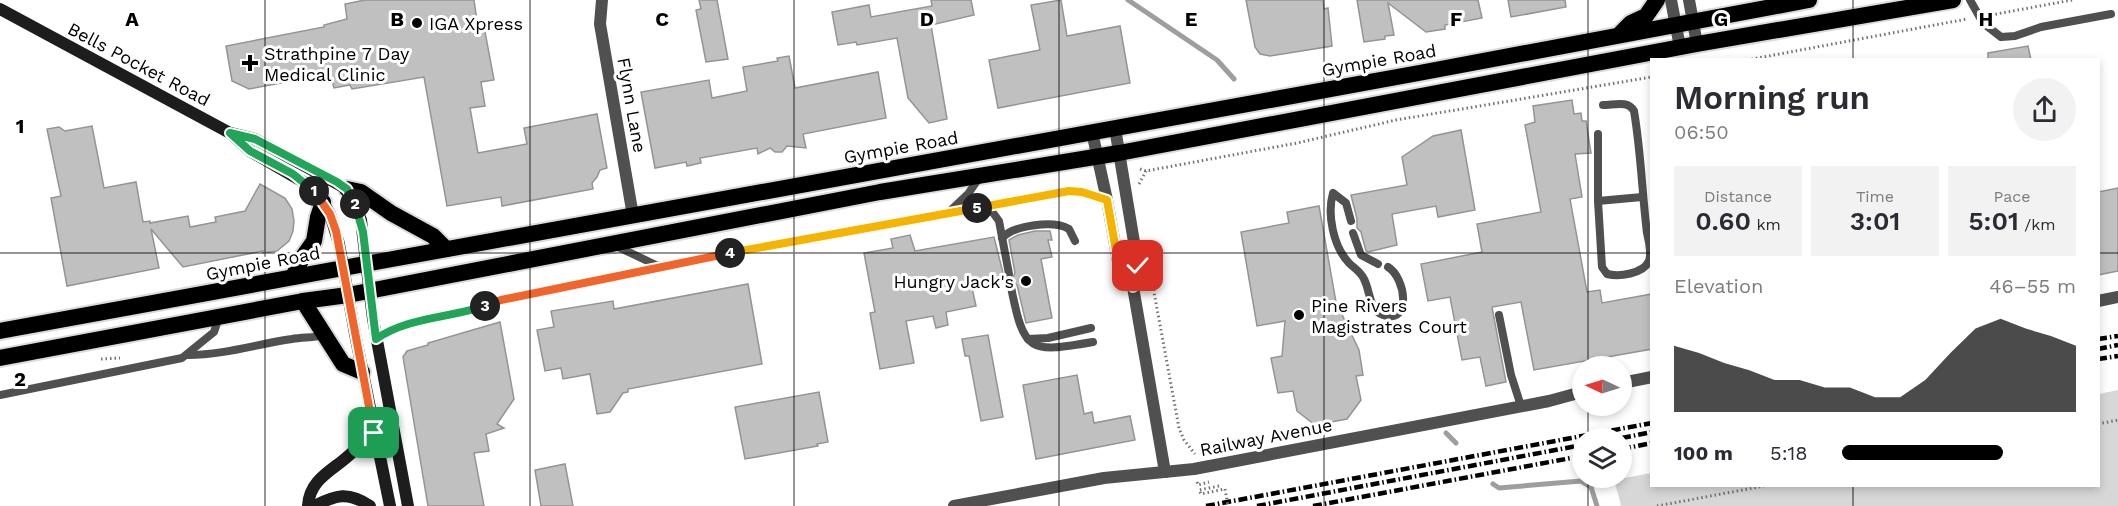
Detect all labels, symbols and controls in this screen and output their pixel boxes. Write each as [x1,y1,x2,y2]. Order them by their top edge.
text: A [125,7,139,31]
text: B [390,7,404,31]
text: C [655,7,669,31]
text: D [920,7,934,31]
text: E [1185,7,1197,31]
text: F [1450,7,1462,31]
text: G [1714,7,1728,31]
text: H [1979,7,1993,31]
place label: IGA Xpress [429,13,523,34]
marker: IGA Xpress [410,16,424,30]
street label: Bells Pocket Road [64,18,214,110]
street label: Gympie Road [1320,40,1438,80]
place label: Strathpine 7 Day Medical Clinic [264,43,410,85]
marker: Strathpine 7 Day Medical Clinic [241,54,259,72]
street label: Flynn Lane [613,56,651,154]
text: Morning run [1674,78,1870,117]
button: share [2013,78,2076,141]
text: 1 [16,114,24,138]
text: 06:50 [1674,120,1729,144]
street label: Gympie Road [842,127,960,167]
pin: 1 [299,176,329,206]
text: 1 [311,181,317,200]
text: Distance [1704,187,1772,206]
text: Time [1856,187,1894,206]
text: Pace [1993,187,2031,206]
pin: 2 [340,189,370,219]
pin: 5 [962,193,992,223]
text: 2 [350,194,360,213]
text: 5 [972,198,982,217]
text: 0.60 [1695,206,1751,236]
text: 3:01 [1850,206,1900,236]
text: 5:01 [1968,206,2019,236]
text: km [1751,215,1781,234]
text: /km [2019,215,2056,234]
pin: 4 [715,238,745,268]
pin [1112,240,1163,291]
street label: Gympie Road [204,242,322,284]
text: 4 [725,243,735,262]
icon: check [1121,249,1154,282]
place label: Hungry Jack's [893,271,1014,292]
marker: Hungry Jack's [1019,274,1033,288]
text: Elevation [1674,274,1763,298]
text: 46–55 m [1989,274,2076,298]
pin: 3 [470,291,500,321]
place label: Pine Rivers Magistrates Court [1311,295,1467,337]
text: 3 [480,296,490,315]
marker: Pine Rivers Magistrates Court [1292,308,1306,322]
north arrow [1572,356,1632,416]
map controls [1572,356,1632,488]
text: 2 [14,367,26,391]
pin [348,407,399,458]
street label: Railway Avenue [1198,414,1334,460]
icon: arrive [357,416,390,449]
button: layers [1572,428,1632,488]
text: 100 m [1674,441,1733,465]
text: 5:18 [1770,441,1808,465]

